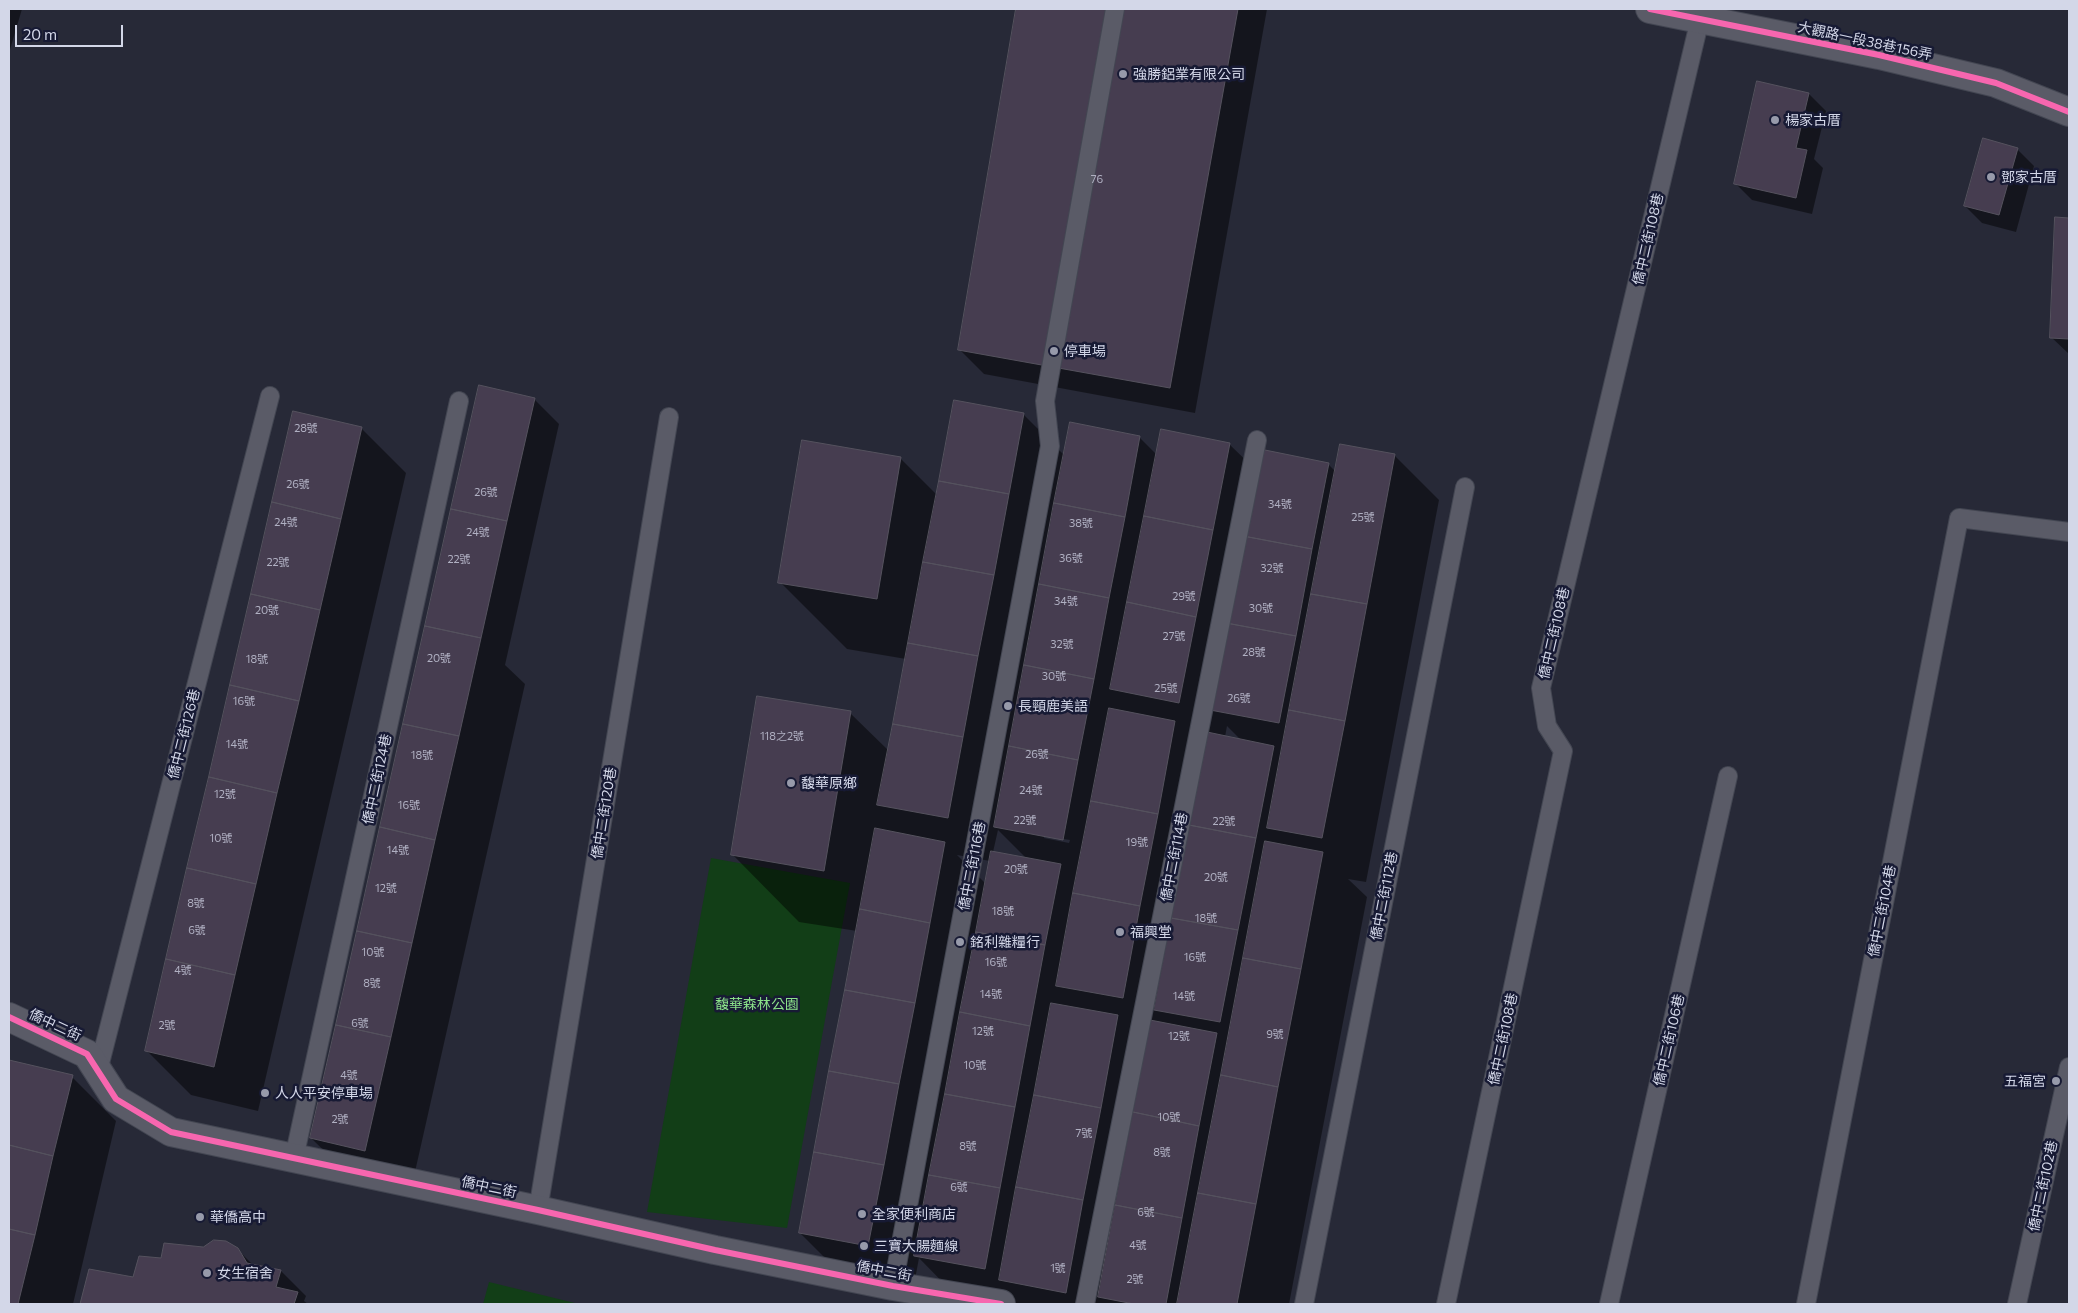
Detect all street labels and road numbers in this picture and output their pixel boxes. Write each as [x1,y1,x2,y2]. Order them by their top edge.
street label: 大觀路一段38巷156弄 [1796,19,1934,63]
street label: 僑中二街108巷 [1629,192,1667,286]
street label: 僑中二街108巷 [1535,586,1573,680]
street label: 僑中二街126巷 [165,687,203,781]
street label: 僑中二街124巷 [359,732,395,826]
street label: 僑中二街120巷 [588,766,620,860]
street label: 僑中二街114巷 [1157,811,1191,903]
street label: 僑中二街116巷 [955,820,989,912]
street label: 僑中二街112巷 [1367,850,1401,942]
street label: 僑中二街104巷 [1865,863,1899,959]
street label: 僑中二街108巷 [1485,991,1521,1087]
street label: 僑中二街106巷 [1650,993,1688,1087]
street label: 僑中二街 [26,1006,84,1044]
street label: 僑中二街102巷 [2025,1139,2061,1233]
street label: 僑中二街 [460,1173,518,1201]
street label: 僑中二街 [855,1257,913,1285]

